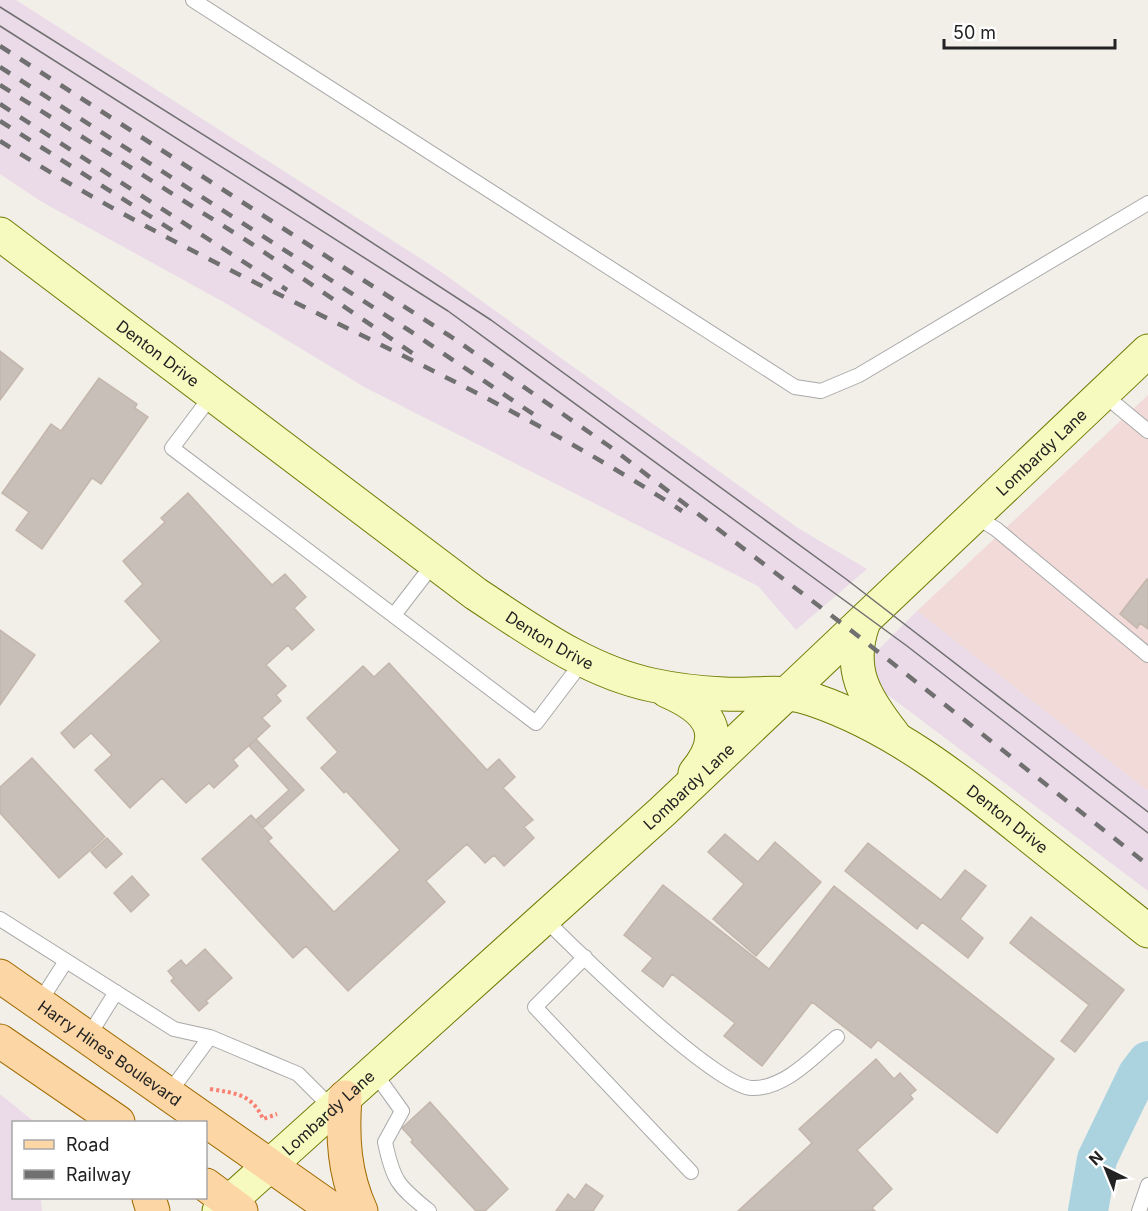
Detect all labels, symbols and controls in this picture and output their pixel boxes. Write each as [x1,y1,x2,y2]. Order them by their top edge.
scale bar [944,12,1115,50]
text: 50 m [953,22,996,43]
street label: Denton Drive [113,316,203,391]
street label: Lombardy Lane [992,404,1091,500]
street label: Denton Drive [502,607,597,674]
street label: Lombardy Lane [639,739,738,834]
street label: Denton Drive [963,780,1052,858]
street label: Harry Hines Boulevard [34,996,185,1110]
street label: Lombardy Lane [278,1066,379,1159]
legend [12,1121,207,1199]
text: Road [66,1134,109,1155]
north arrow [1076,1139,1136,1199]
text: N [1084,1147,1107,1170]
text: Railway [66,1164,131,1185]

